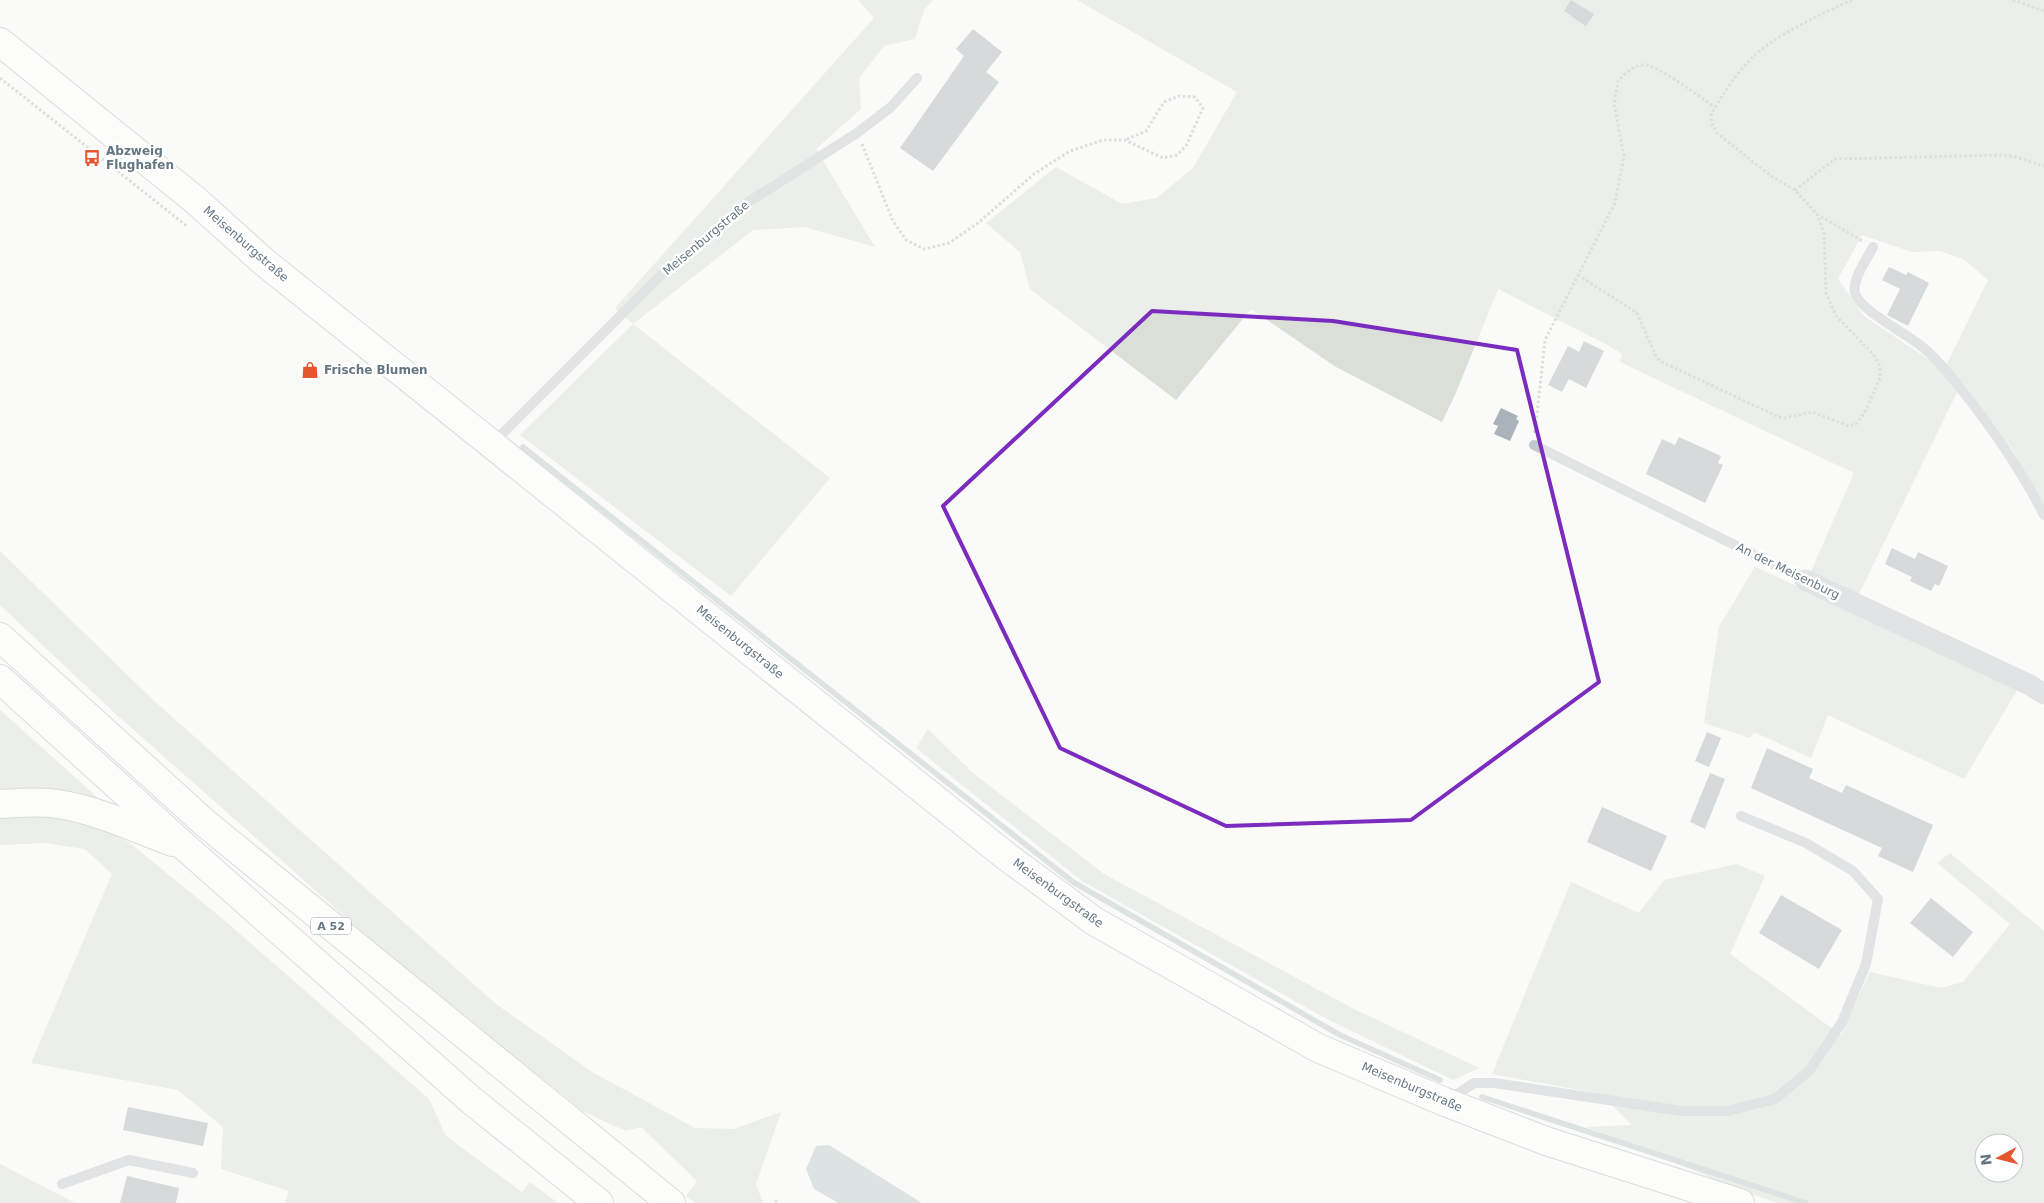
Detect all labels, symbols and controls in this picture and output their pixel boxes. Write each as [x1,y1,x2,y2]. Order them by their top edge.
place label: Abzweig Flughafen [106,144,174,172]
bus stop icon: Abzweig Flughafen [82,148,102,168]
street label: Meisenburgstraße [660,198,752,278]
street label: Meisenburgstraße [201,203,291,285]
shop icon: Frische Blumen [300,360,320,380]
place label: Frische Blumen [324,363,428,377]
street label: An der Meisenburg [1734,540,1842,602]
street label: Meisenburgstraße [694,603,786,681]
street label: Meisenburgstraße [1010,856,1106,930]
road number: A 52 [311,918,351,934]
street label: Meisenburgstraße [1360,1059,1464,1115]
north arrow [1974,1133,2024,1183]
text: N [1977,1153,1995,1166]

